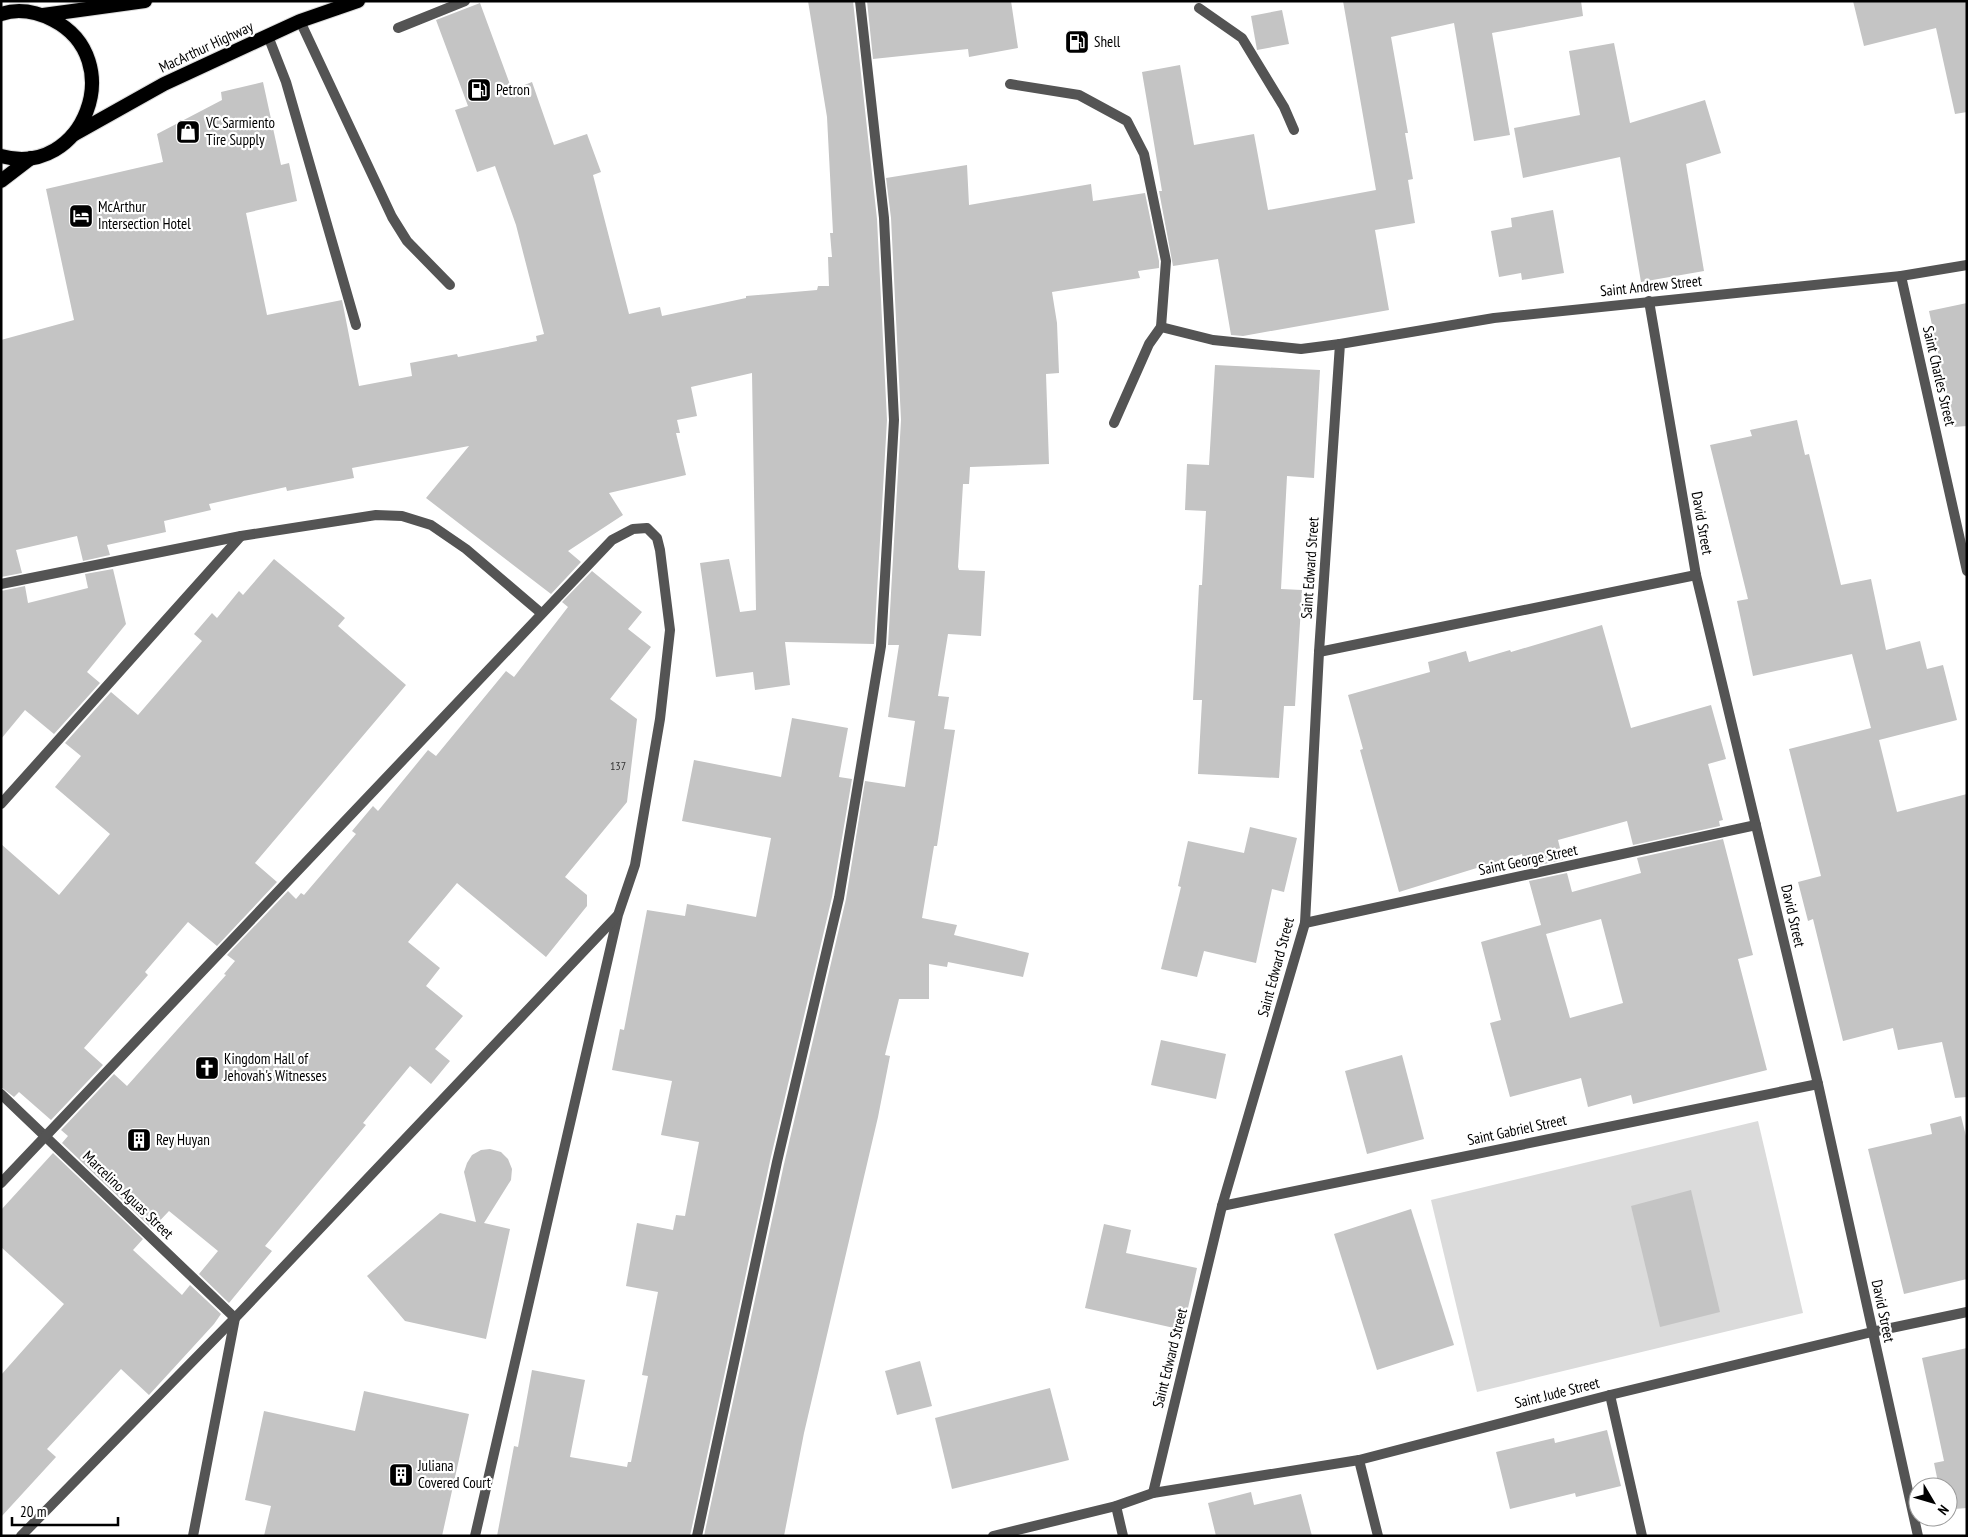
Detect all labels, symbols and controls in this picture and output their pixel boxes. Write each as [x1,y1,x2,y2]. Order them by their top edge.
street label: MacArthur Highway [156,16,256,77]
fuel station icon: Shell [1064,29,1090,55]
place label: Shell [1094,32,1121,51]
fuel station icon: Petron [466,77,492,103]
place label: Petron [496,80,530,99]
place label: VC Sarmiento Tire Supply [205,113,275,149]
shop icon: VC Sarmiento Tire Supply [175,119,201,145]
place label: McArthur Intersection Hotel [98,197,191,233]
hotel icon: McArthur Intersection Hotel [68,203,94,229]
street label: Saint Andrew Street [1599,271,1703,300]
street label: Saint Charles Street [1919,324,1960,428]
street label: David Street [1688,490,1717,556]
street label: Saint Edward Street [1296,516,1323,620]
house number: 137 [610,758,626,773]
street label: Saint George Street [1477,840,1579,879]
street label: David Street [1777,883,1810,949]
street label: Saint Edward Street [1253,915,1298,1019]
place label: Kingdom Hall of Jehovah's Witnesses [223,1049,327,1085]
church icon: Kingdom Hall of Jehovah's Witnesses [194,1055,220,1081]
street label: Saint Gabriel Street [1466,1110,1568,1149]
building icon: Rey Huyan [126,1127,152,1153]
place label: Rey Huyan [156,1130,210,1149]
street label: Marcelino Aguas Street [79,1147,178,1243]
street label: David Street [1868,1278,1899,1344]
street label: Saint Edward Street [1148,1306,1191,1410]
street label: Saint Jude Street [1513,1373,1601,1412]
place label: Juliana Covered Court [417,1456,491,1492]
building icon: Juliana Covered Court [388,1462,414,1488]
north arrow [1908,1477,1958,1527]
scale bar [12,1494,119,1526]
text: N [1934,1501,1953,1519]
text: 20 m [20,1502,46,1521]

